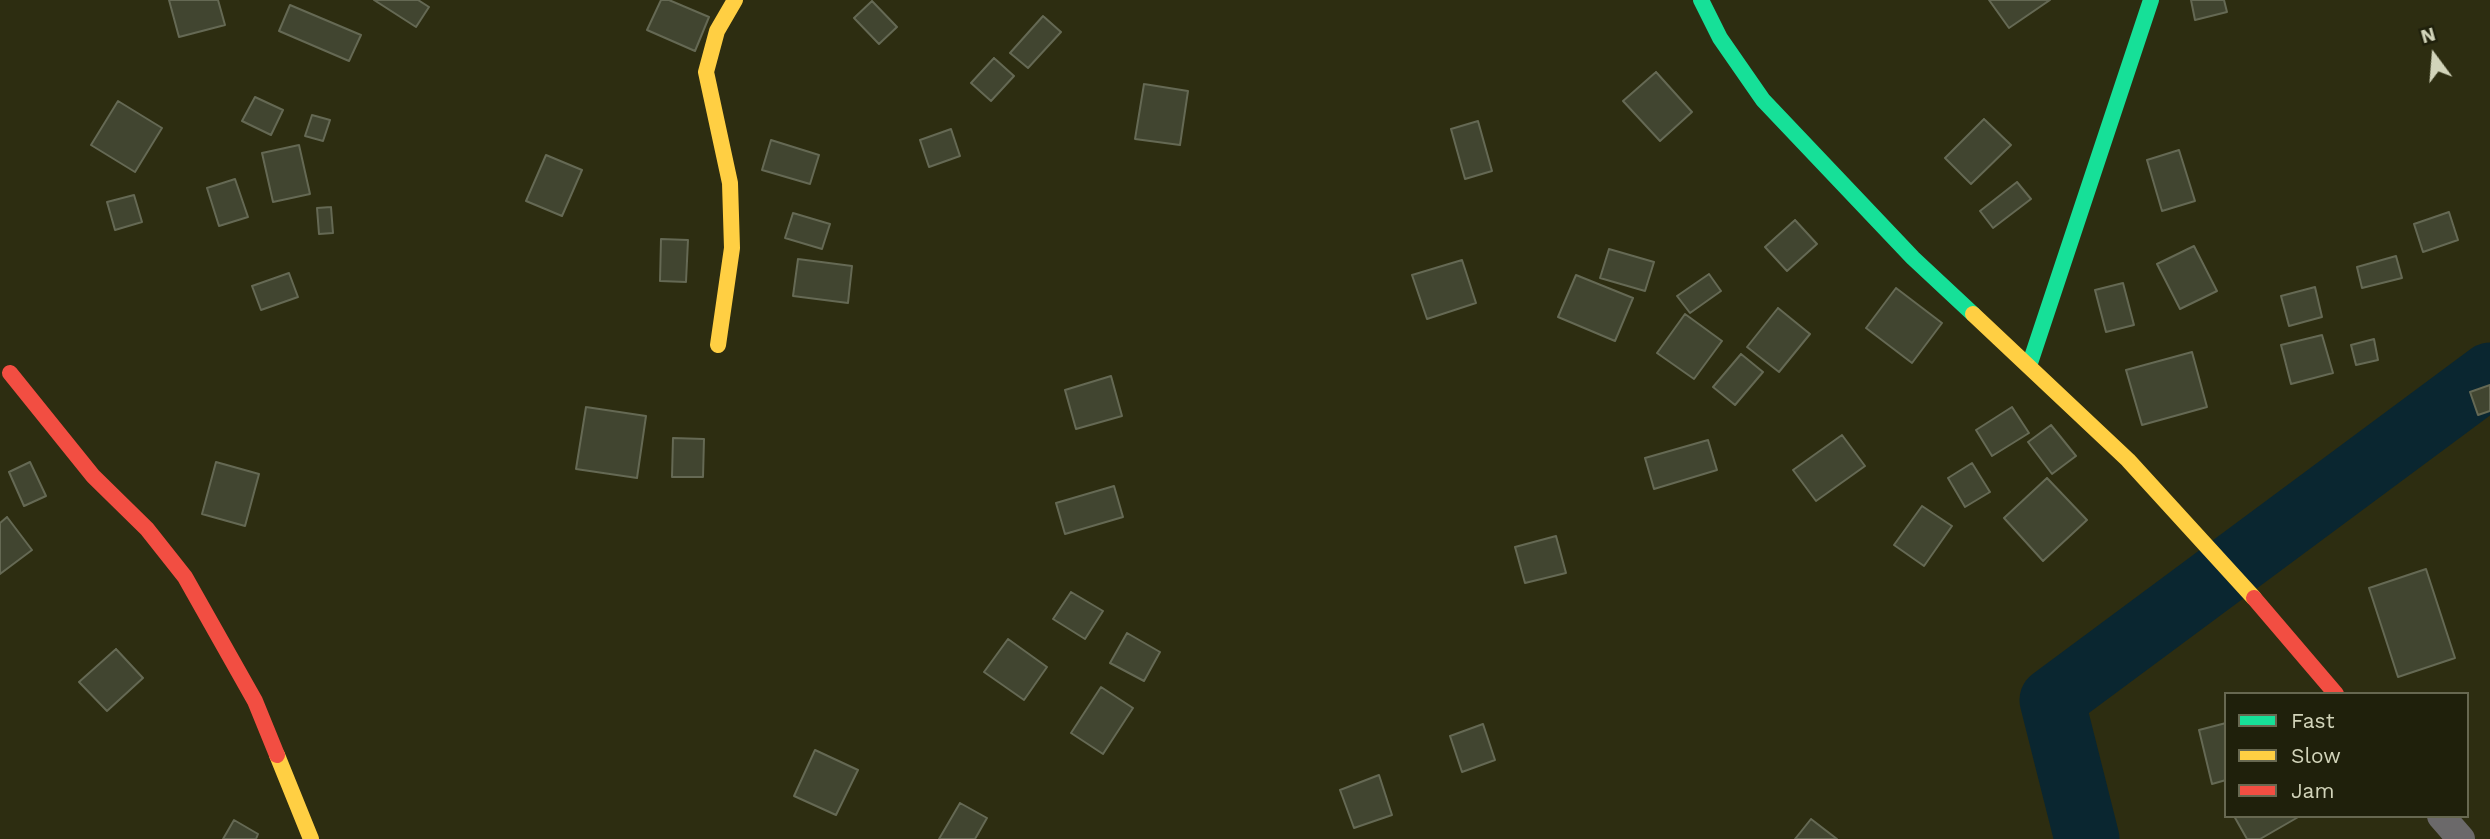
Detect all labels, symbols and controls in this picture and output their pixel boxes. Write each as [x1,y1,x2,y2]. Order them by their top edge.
north arrow [2399,21,2469,91]
text: N [2418,22,2438,48]
legend [2224,692,2469,818]
text: Fast [2291,708,2335,733]
text: Slow [2291,743,2341,768]
text: Jam [2291,778,2334,803]

